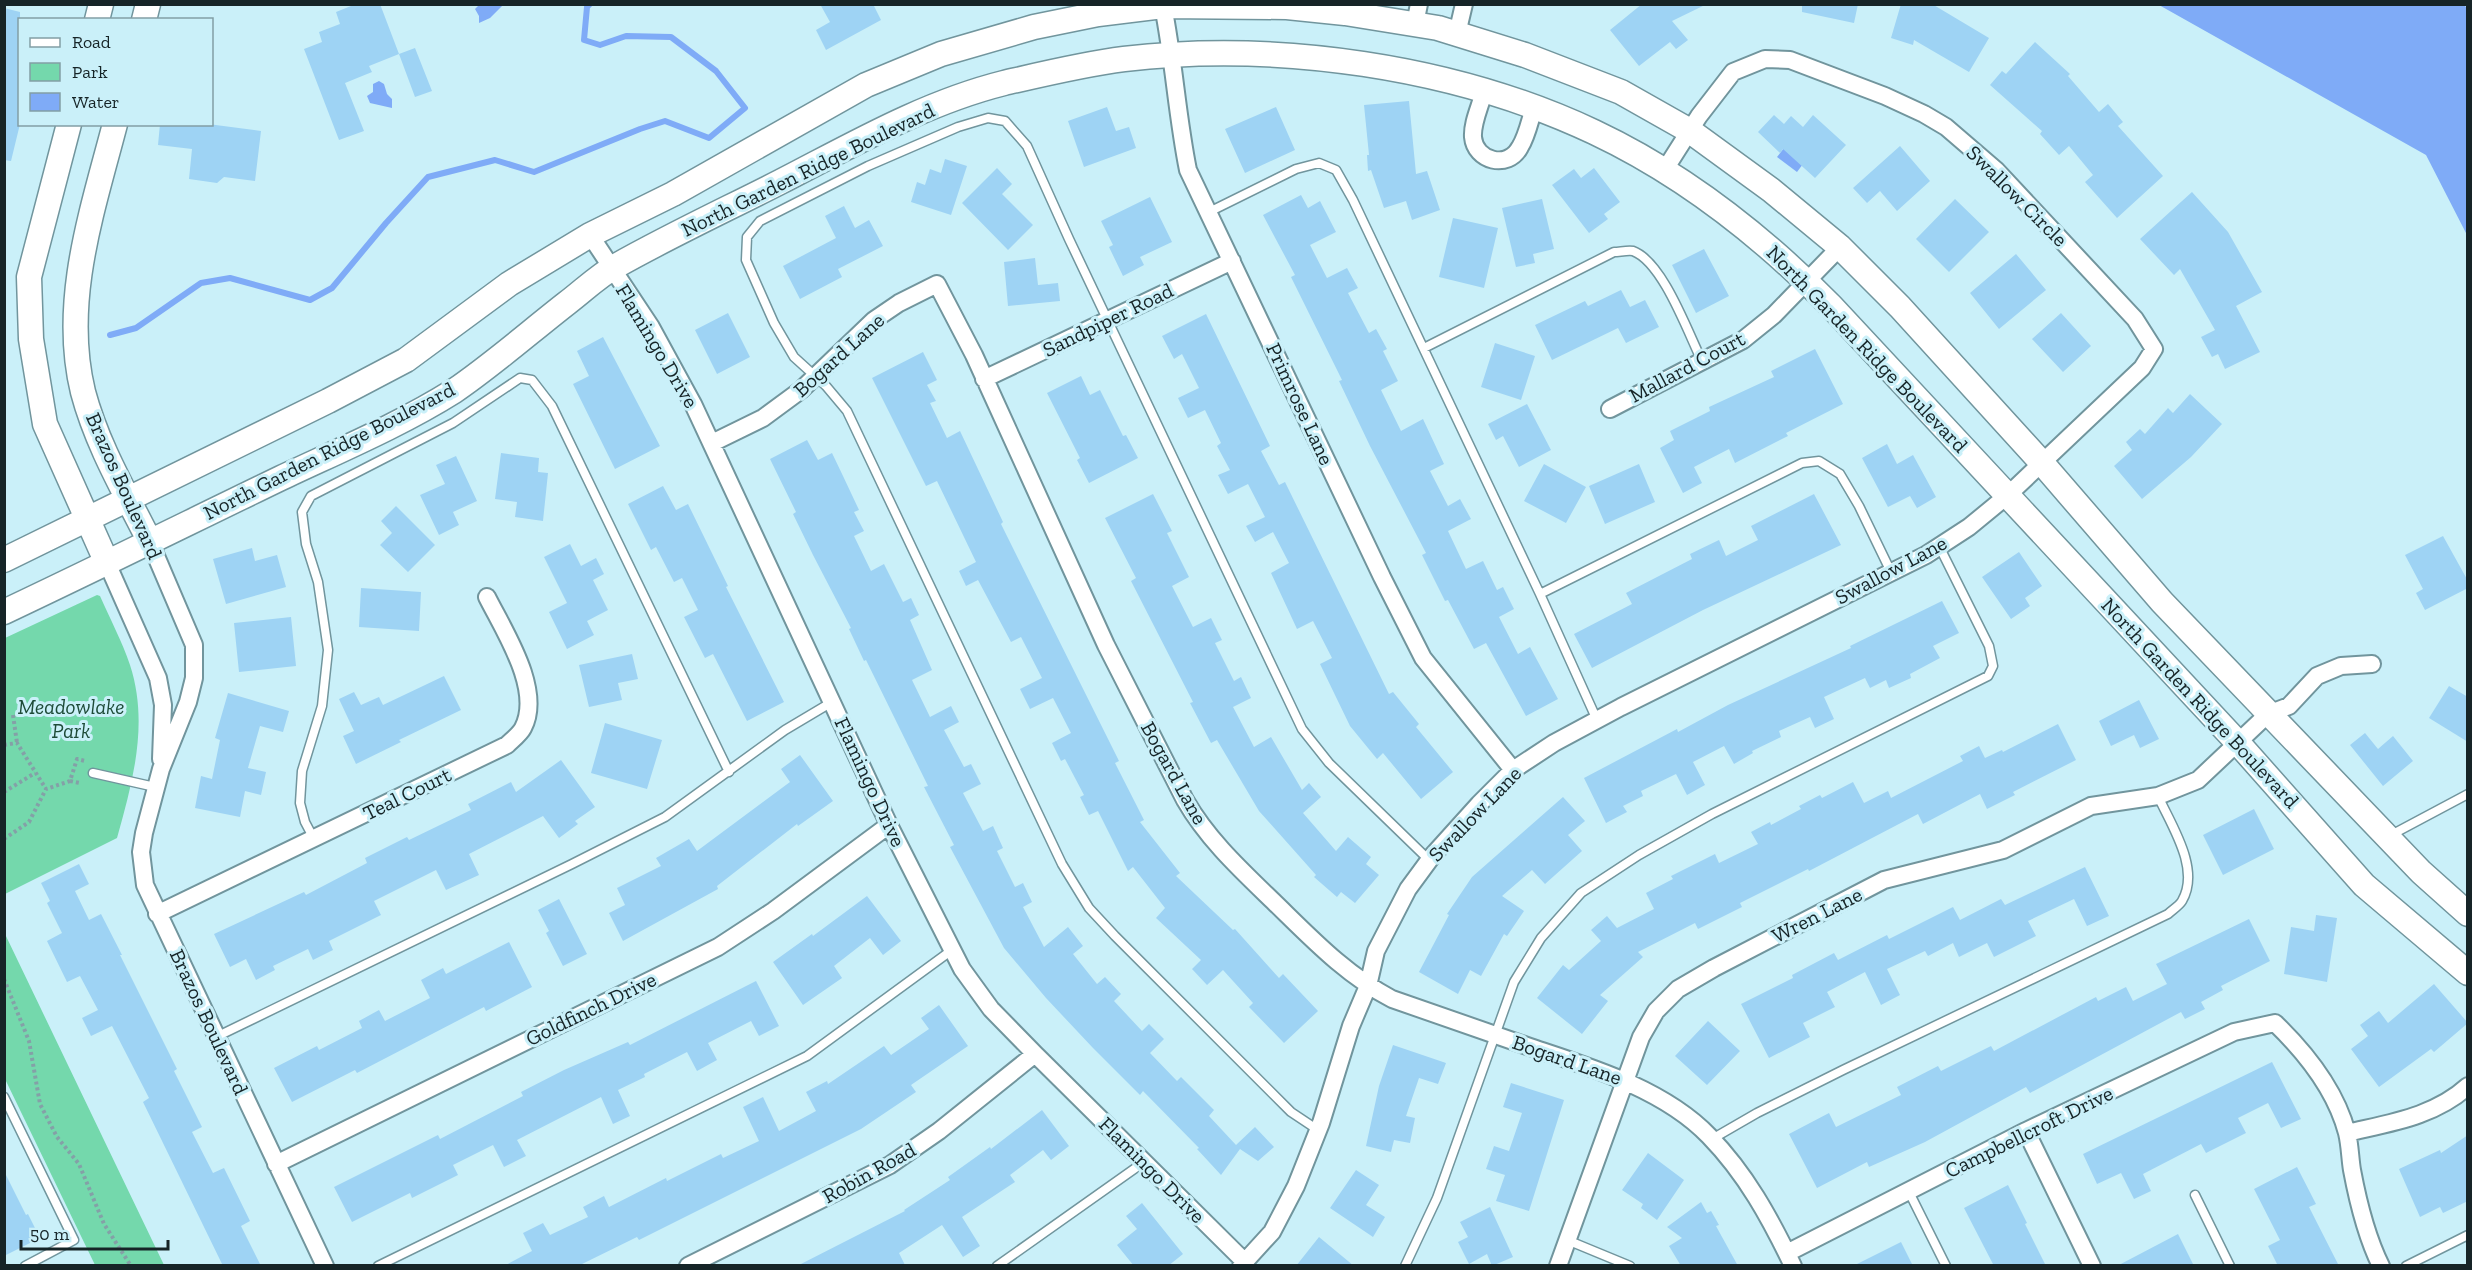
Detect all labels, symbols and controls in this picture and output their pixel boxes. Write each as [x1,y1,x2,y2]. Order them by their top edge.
legend [18,18,213,126]
text: Road [72,31,111,53]
text: Park [72,61,108,83]
text: Water [72,91,119,113]
street label: North Garden Ridge Boulevard [677,97,939,242]
street label: Swallow Circle [1962,140,2073,252]
street label: North Garden Ridge Boulevard [1762,240,1973,458]
street label: Sandpiper Road [1038,277,1178,362]
street label: Flamingo Drive [611,279,704,412]
street label: Bogard Lane [788,307,889,402]
street label: Mallard Court [1625,325,1749,408]
street label: Primrose Lane [1261,339,1340,469]
street label: North Garden Ridge Boulevard [199,376,459,525]
street label: Brazos Boulevard [81,409,168,563]
street label: Swallow Lane [1831,530,1951,609]
street label: North Garden Ridge Boulevard [2096,592,2305,813]
park label: Meadowlake Park [18,694,124,743]
street label: Flamingo Drive [830,713,911,851]
street label: Bogard Lane [1136,717,1213,829]
street label: Teal Court [359,761,455,826]
street label: Swallow Lane [1423,761,1526,867]
street label: Wren Lane [1768,881,1866,948]
street label: Brazos Boulevard [165,945,254,1099]
street label: Goldfinch Drive [522,966,660,1051]
street label: Bogard Lane [1509,1029,1625,1090]
street label: Campbellcroft Drive [1941,1080,2117,1183]
street label: Flamingo Drive [1094,1111,1211,1228]
street label: Robin Road [818,1137,920,1208]
scale bar [21,1213,168,1251]
text: 50 m [30,1223,70,1245]

